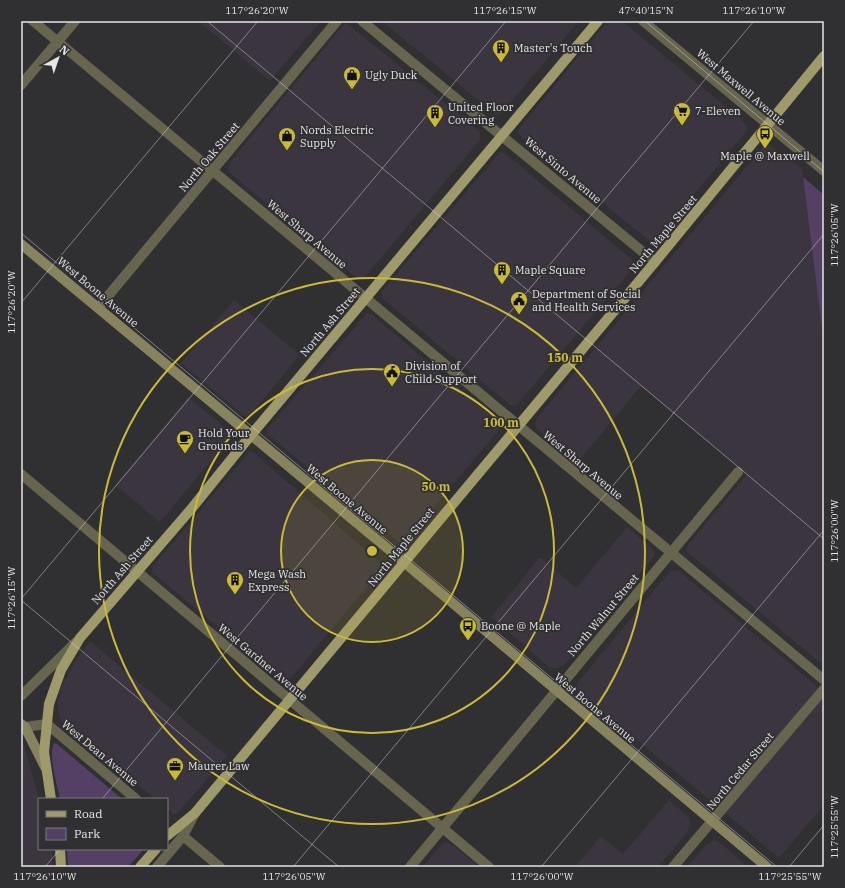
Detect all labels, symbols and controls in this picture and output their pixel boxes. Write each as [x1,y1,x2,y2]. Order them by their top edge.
text: 117°26'20"W [225,4,289,17]
text: 117°26'15"W [473,4,537,17]
text: 47°40'15"N [619,4,674,17]
text: 117°26'10"W [722,4,786,17]
north arrow [38,38,78,78]
building icon: Master's Touch [491,38,511,63]
place label: Master's Touch [514,41,593,55]
text: N [57,42,72,59]
street label: West Maxwell Avenue [694,46,788,128]
shop icon: Ugly Duck [342,65,362,90]
place label: Ugly Duck [365,68,418,82]
place label: United Floor Covering [448,100,513,127]
supermarket icon: 7-Eleven [672,101,692,126]
building icon: United Floor Covering [425,103,445,128]
place label: 7-Eleven [695,104,741,118]
street label: North Oak Street [176,119,242,195]
place label: Nords Electric Supply [300,123,374,150]
bus stop icon: Maple @ Maxwell [755,124,775,149]
shop icon: Nords Electric Supply [277,126,297,151]
street label: West Sinto Avenue [522,134,604,206]
place label: Maple @ Maxwell [720,149,810,163]
street label: North Maple Street [626,192,700,276]
street label: West Sharp Avenue [264,197,350,272]
text: 117°26'05"W [828,203,841,267]
street label: West Boone Avenue [55,254,142,330]
building icon: Maple Square [492,260,512,285]
place label: Maple Square [515,263,586,277]
text: 117°26'20"W [5,270,18,334]
street label: North Ash Street [297,284,363,360]
place label: Department of Social and Health Services [532,287,641,314]
public building icon: Department of Social and Health Services [509,290,529,315]
text: 150 m [547,350,583,365]
place label: Division of Child Support [405,359,477,386]
public building icon: Division of Child Support [382,362,402,387]
text: 100 m [483,415,519,430]
place label: Hold Your Grounds [198,426,250,453]
street label: West Sharp Avenue [540,428,626,503]
cafe icon: Hold Your Grounds [175,429,195,454]
street label: West Boone Avenue [304,461,391,537]
text: 50 m [422,479,451,494]
text: 117°26'00"W [828,499,841,563]
street label: North Maple Street [365,504,437,589]
street label: North Ash Street [88,533,156,607]
centre of rings [365,544,379,558]
text: 117°26'15"W [5,566,18,630]
place label: Mega Wash Express [248,567,306,594]
building icon: Mega Wash Express [225,570,245,595]
street label: North Walnut Street [564,571,642,659]
bus stop icon: Boone @ Maple [458,616,478,641]
place label: Boone @ Maple [481,619,561,633]
street label: West Gardner Avenue [215,621,311,704]
street label: West Boone Avenue [552,670,639,746]
street label: West Dean Avenue [59,717,141,789]
street label: North Cedar Street [703,729,777,813]
office icon: Maurer Law [165,756,185,781]
place label: Maurer Law [188,759,250,773]
text: 117°25'55"W [828,795,841,859]
legend [38,798,168,850]
text: Road [74,806,103,821]
text: Park [74,826,100,841]
text: 117°26'10"W [13,870,77,883]
text: 117°26'05"W [262,870,326,883]
text: 117°26'00"W [510,870,574,883]
text: 117°25'55"W [758,870,822,883]

